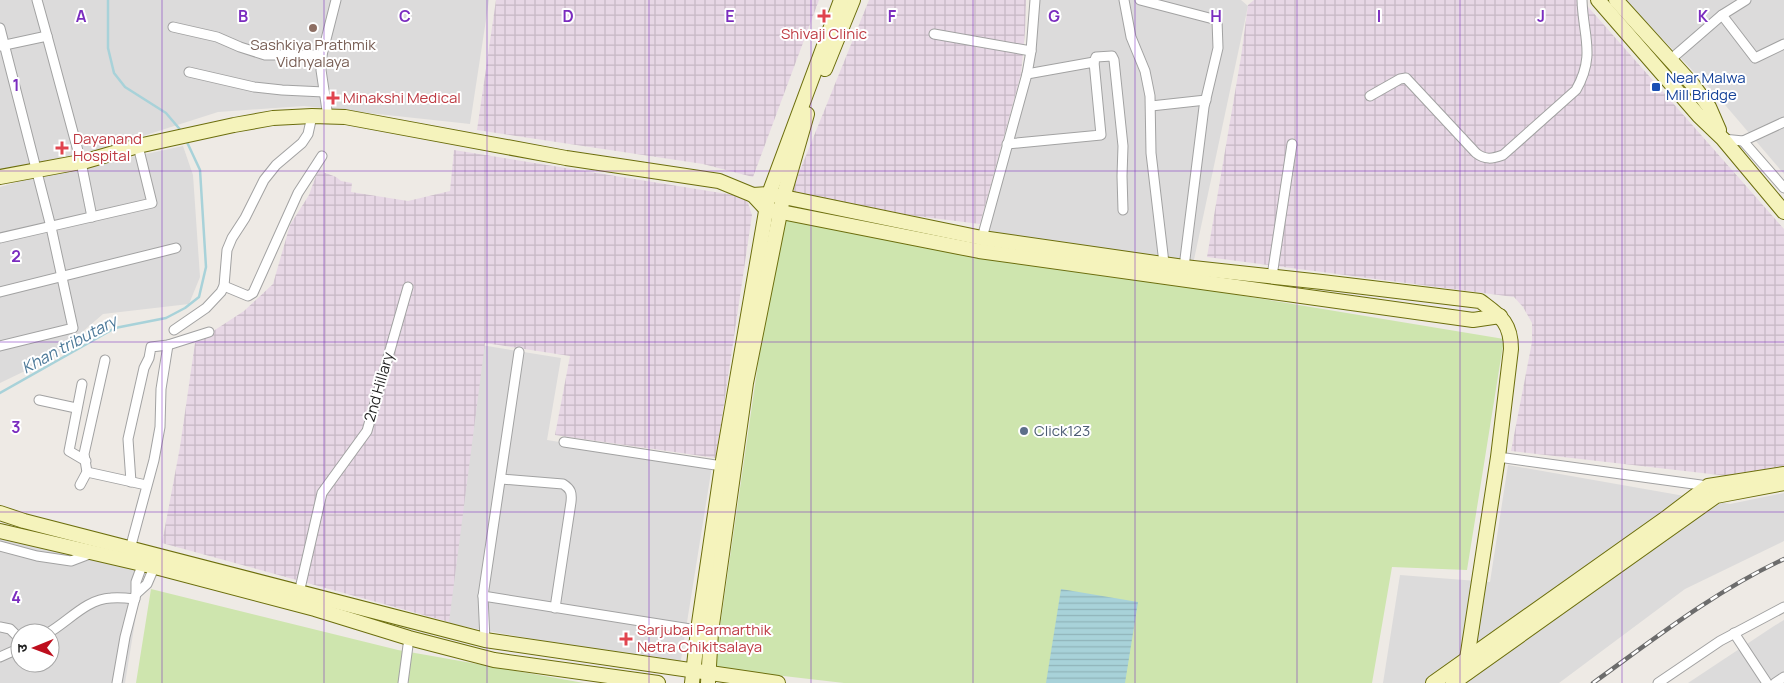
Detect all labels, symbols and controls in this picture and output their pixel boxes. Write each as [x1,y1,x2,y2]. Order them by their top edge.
text: A [76,5,87,27]
text: B [238,5,248,27]
text: C [399,5,411,27]
text: D [562,5,574,27]
text: E [725,5,735,27]
text: F [888,5,897,27]
text: G [1048,5,1060,27]
text: H [1210,5,1222,27]
text: I [1377,5,1381,27]
text: J [1537,5,1545,27]
text: K [1698,5,1709,27]
marker: Shivaji Clinic [817,9,831,23]
marker: Sashkiya Prathmik Vidhyalaya [307,22,319,34]
place label: Shivaji Clinic [781,23,867,44]
place label: Sashkiya Prathmik Vidhyalaya [250,34,376,72]
place label: Near Malwa Mill Bridge [1666,67,1745,105]
text: 1 [12,74,20,96]
marker: Near Malwa Mill Bridge [1650,81,1662,93]
place label: Minakshi Medical [343,87,461,108]
marker: Minakshi Medical [327,92,339,104]
place label: Dayanand Hospital [73,128,142,166]
marker: Dayanand Hospital [55,141,69,155]
text: 2 [11,245,21,267]
water label: Khan tributary [18,308,123,378]
street label: 2nd Hillary [359,349,399,424]
text: 3 [11,416,21,438]
place label: Click123 [1034,420,1090,441]
marker: Click123 [1018,425,1030,437]
text: 4 [11,586,21,608]
place label: Sarjubai Parmarthik Netra Chikitsalaya [637,619,772,657]
north arrow [10,623,60,673]
marker: Sarjubai Parmarthik Netra Chikitsalaya [619,632,633,646]
text: उ [12,643,31,653]

